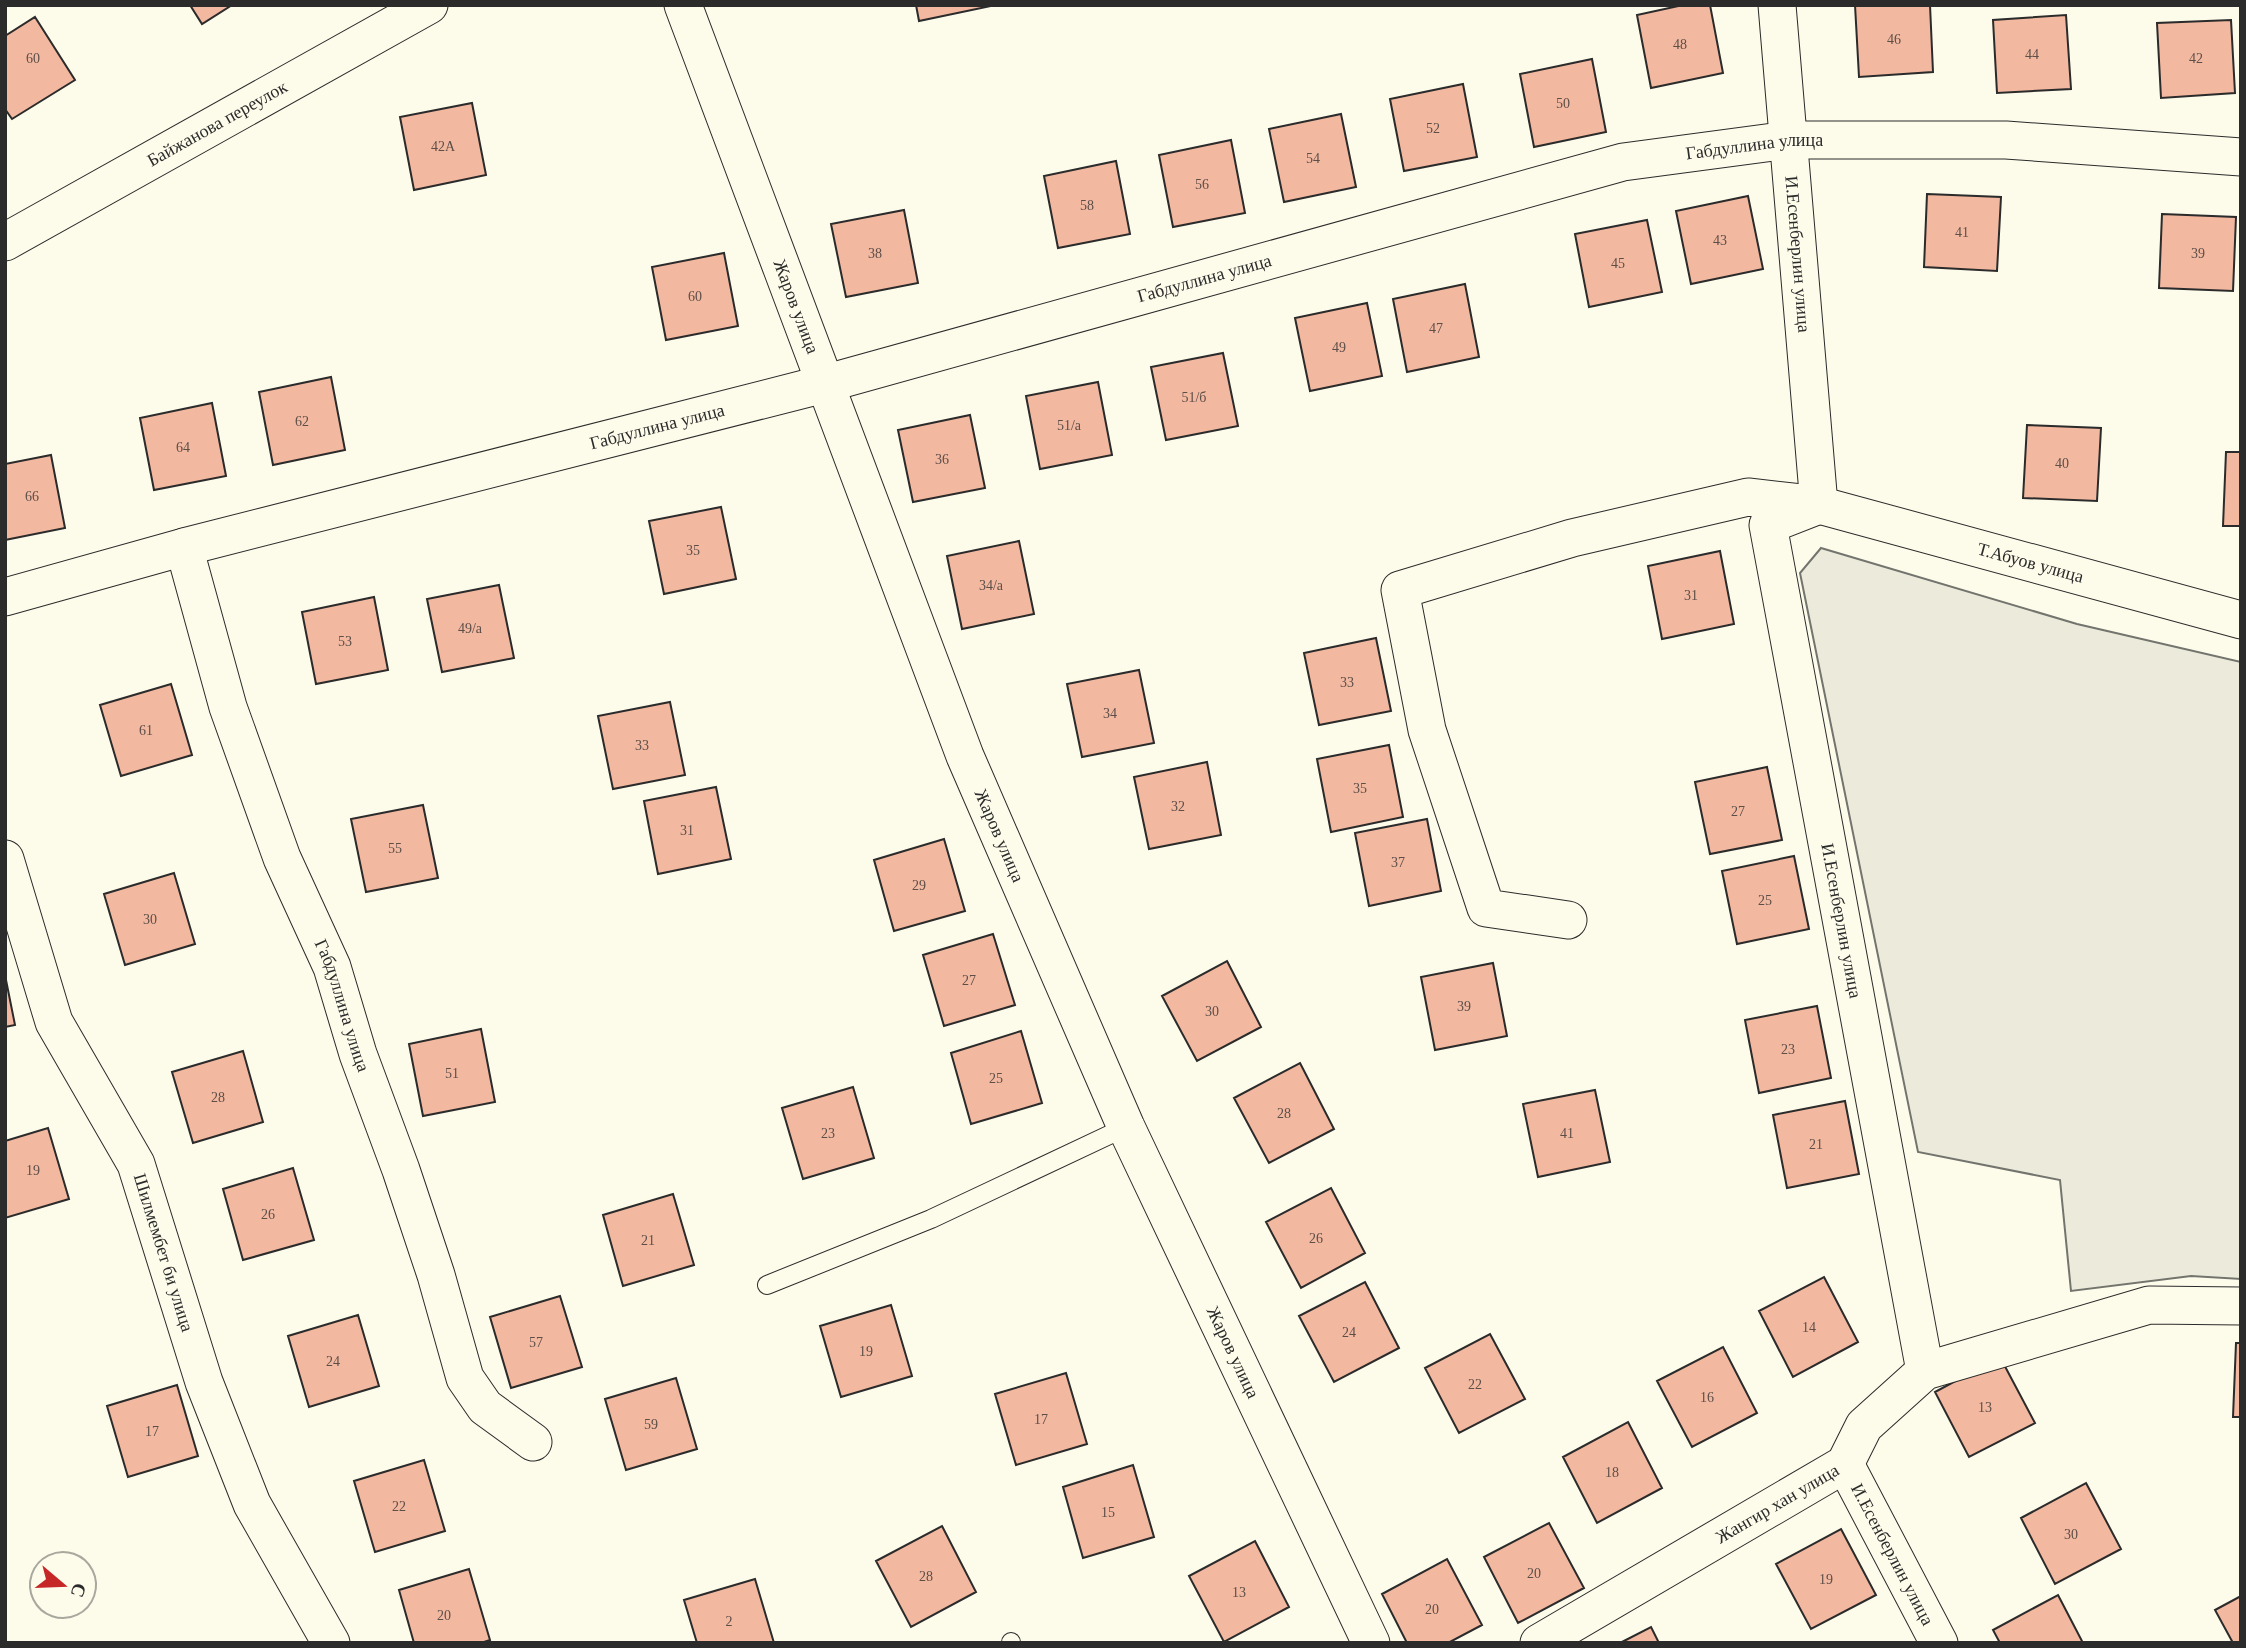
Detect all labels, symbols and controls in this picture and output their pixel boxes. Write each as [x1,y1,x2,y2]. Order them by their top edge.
house number: 46 [1887,32,1901,47]
house number: 48 [1673,37,1687,52]
house number: 44 [2025,47,2039,62]
house number: 60 [26,51,40,66]
house number: 42 [2189,51,2203,66]
street label: Байжанова переулок [144,76,291,170]
house number: 50 [1556,96,1570,111]
house number: 52 [1426,121,1440,136]
street label: Габдуллина улица [1684,130,1823,164]
house number: 42А [431,139,456,154]
house number: 54 [1306,151,1320,166]
street label: И.Есенберлин улица [1781,175,1814,333]
house number: 56 [1195,177,1209,192]
house number: 58 [1080,198,1094,213]
house number: 41 [1955,225,1969,240]
house number: 43 [1713,233,1727,248]
house number: 38 [868,246,882,261]
house number: 39 [2191,246,2205,261]
street label: Габдуллина улица [1135,250,1274,306]
house number: 45 [1611,256,1625,271]
street label: Жаров улица [769,257,823,356]
house number: 60 [688,289,702,304]
house number: 47 [1429,321,1443,336]
house number: 49 [1332,340,1346,355]
house number: 51/б [1181,390,1207,405]
street label: Габдуллина улица [588,400,727,453]
house number: 62 [295,414,309,429]
house number: 51/a [1057,418,1082,433]
house number: 64 [176,440,190,455]
house number: 36 [935,452,949,467]
house number: 40 [2055,456,2069,471]
house number: 66 [25,489,39,504]
street label: Т.Абуов улица [1975,539,2086,587]
house number: 35 [686,543,700,558]
house number: 34/a [979,578,1004,593]
house number: 31 [1684,588,1698,603]
house number: 49/a [458,621,483,636]
house number: 53 [338,634,352,649]
house number: 33 [1340,675,1354,690]
house number: 34 [1103,706,1117,721]
house number: 61 [139,723,153,738]
house number: 33 [635,738,649,753]
house number: 35 [1353,781,1367,796]
street label: Жаров улица [971,786,1028,885]
house number: 32 [1171,799,1185,814]
house number: 27 [1731,804,1745,819]
house number: 31 [680,823,694,838]
house number: 55 [388,841,402,856]
street label: И.Есенберлин улица [1817,842,1866,1000]
house number: 37 [1391,855,1405,870]
house number: 29 [912,878,926,893]
house number: 25 [1758,893,1772,908]
house number: 30 [143,912,157,927]
street label: Габдуллина улица [311,936,374,1074]
house number: 27 [962,973,976,988]
house number: 39 [1457,999,1471,1014]
house number: 30 [1205,1004,1219,1019]
house number: 23 [1781,1042,1795,1057]
house number: 51 [445,1066,459,1081]
house number: 25 [989,1071,1003,1086]
house number: 28 [211,1090,225,1105]
house number: 28 [1277,1106,1291,1121]
house number: 23 [821,1126,835,1141]
house number: 41 [1560,1126,1574,1141]
house number: 21 [1809,1137,1823,1152]
house number: 19 [26,1163,40,1178]
street label: Шилмембет би улица [130,1171,198,1334]
house number: 26 [261,1207,275,1222]
house number: 26 [1309,1231,1323,1246]
house number: 21 [641,1233,655,1248]
street label: Жаров улица [1203,1303,1263,1401]
house number: 14 [1802,1320,1816,1335]
house number: 24 [1342,1325,1356,1340]
house number: 57 [529,1335,543,1350]
house number: 19 [859,1344,873,1359]
house number: 24 [326,1354,340,1369]
house number: 22 [1468,1377,1482,1392]
house number: 16 [1700,1390,1714,1405]
house number: 13 [1978,1400,1992,1415]
house number: 17 [1034,1412,1048,1427]
house number: 59 [644,1417,658,1432]
house number: 17 [145,1424,159,1439]
street label: Жангир хан улица [1712,1460,1842,1547]
house number: 18 [1605,1465,1619,1480]
street label: И.Есенберлин улица [1847,1480,1938,1629]
house number: 22 [392,1499,406,1514]
house number: 15 [1101,1505,1115,1520]
house number: 30 [2064,1527,2078,1542]
north arrow [28,1550,98,1620]
house number: 20 [1527,1566,1541,1581]
house number: 28 [919,1569,933,1584]
house number: 19 [1819,1572,1833,1587]
text: С [66,1580,91,1600]
house number: 13 [1232,1585,1246,1600]
house number: 20 [1425,1602,1439,1617]
house number: 20 [437,1608,451,1623]
house number: 2 [726,1614,733,1629]

